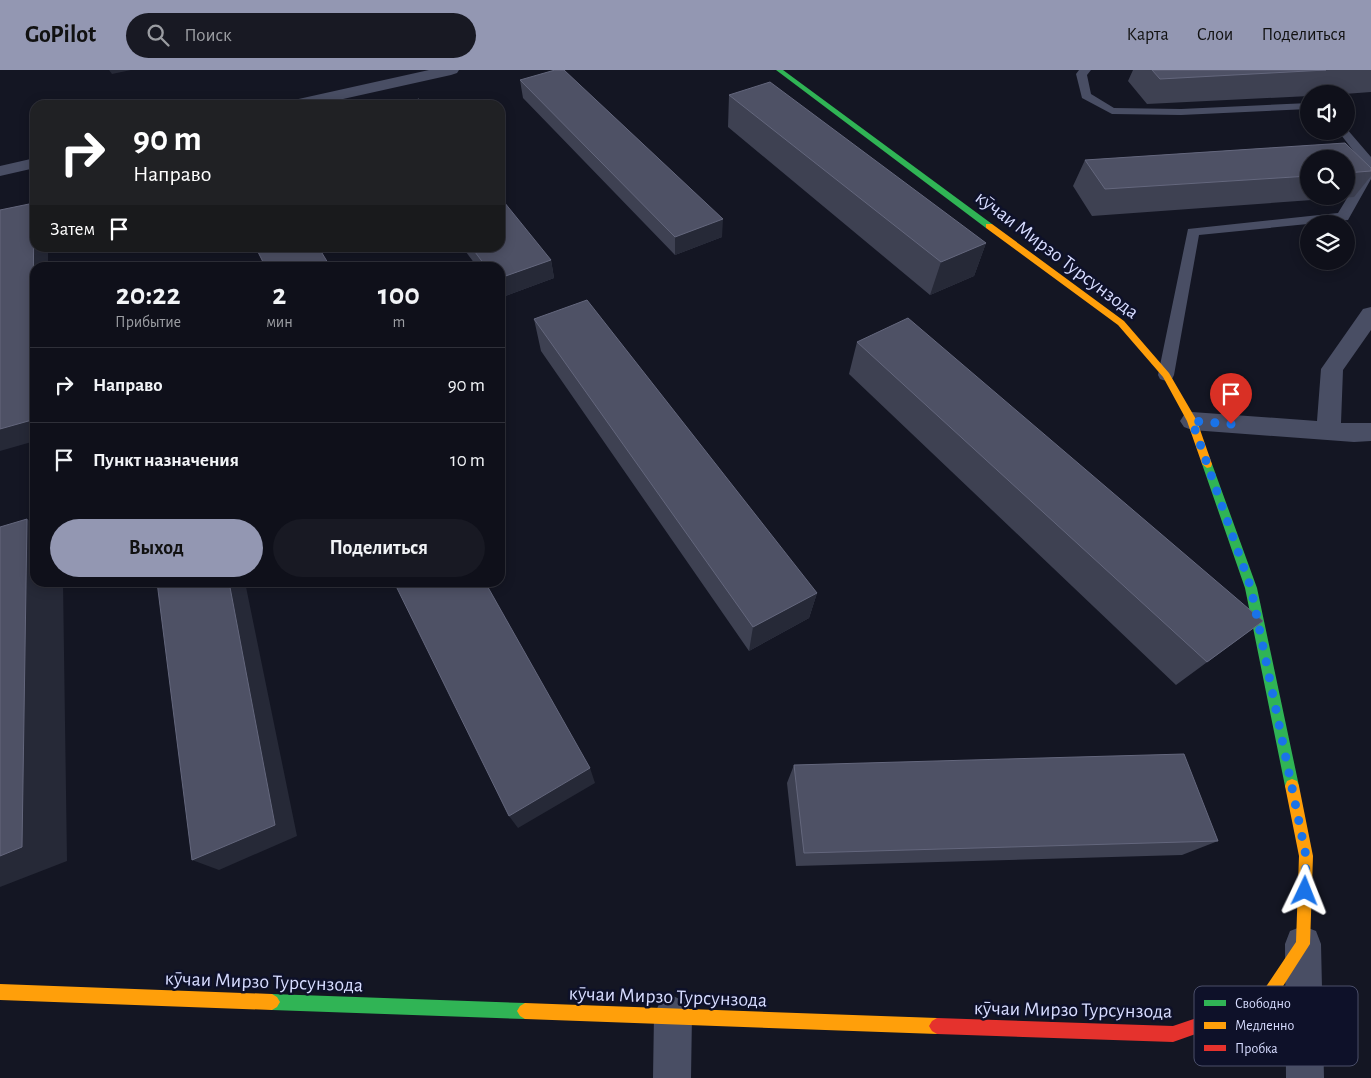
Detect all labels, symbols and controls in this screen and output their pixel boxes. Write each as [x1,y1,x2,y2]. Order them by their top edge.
search box [126,13,476,58]
icon: search [144,21,172,49]
text: GoPilot [25,23,96,47]
text: Поиск [184,26,232,45]
text: Карта [1127,26,1169,44]
text: Слои [1197,26,1233,44]
text: Поделиться [1261,26,1346,44]
map controls [1300,85,1355,270]
button: sound [1300,85,1355,140]
icon: right [50,120,115,185]
text: 90 m [133,122,202,157]
button: search [1300,150,1355,205]
text: Направо [133,163,211,185]
street label: кӯчаи Мирзо Турсунзода [972,187,1142,323]
icon: arrive [105,215,133,243]
button: layers [1300,215,1355,270]
text: Затем [50,220,95,239]
text: 20:22 [116,280,181,310]
text: 2 [272,280,287,310]
text: 100 [378,280,420,310]
text: Прибытие [115,314,181,330]
text: мин [266,314,293,330]
text: m [392,314,405,330]
icon: right [50,371,78,399]
pin [1210,373,1252,424]
text: Направо [93,376,163,395]
text: 90 m [448,376,485,395]
icon: arrive [1217,380,1245,408]
icon: arrive [50,446,78,474]
text: Пункт назначения [93,451,239,470]
text: 10 m [450,451,485,470]
button: Выход [50,519,263,577]
button: Поделиться [273,519,485,577]
position arrow [1278,864,1330,916]
street label: кӯчаи Мирзо Турсунзода [164,969,364,995]
street label: кӯчаи Мирзо Турсунзода [568,984,768,1010]
legend [1194,986,1358,1066]
text: Свободно [1235,997,1291,1011]
street label: кӯчаи Мирзо Турсунзода [974,998,1172,1022]
text: Медленно [1235,1019,1294,1033]
text: Пробка [1235,1042,1278,1056]

